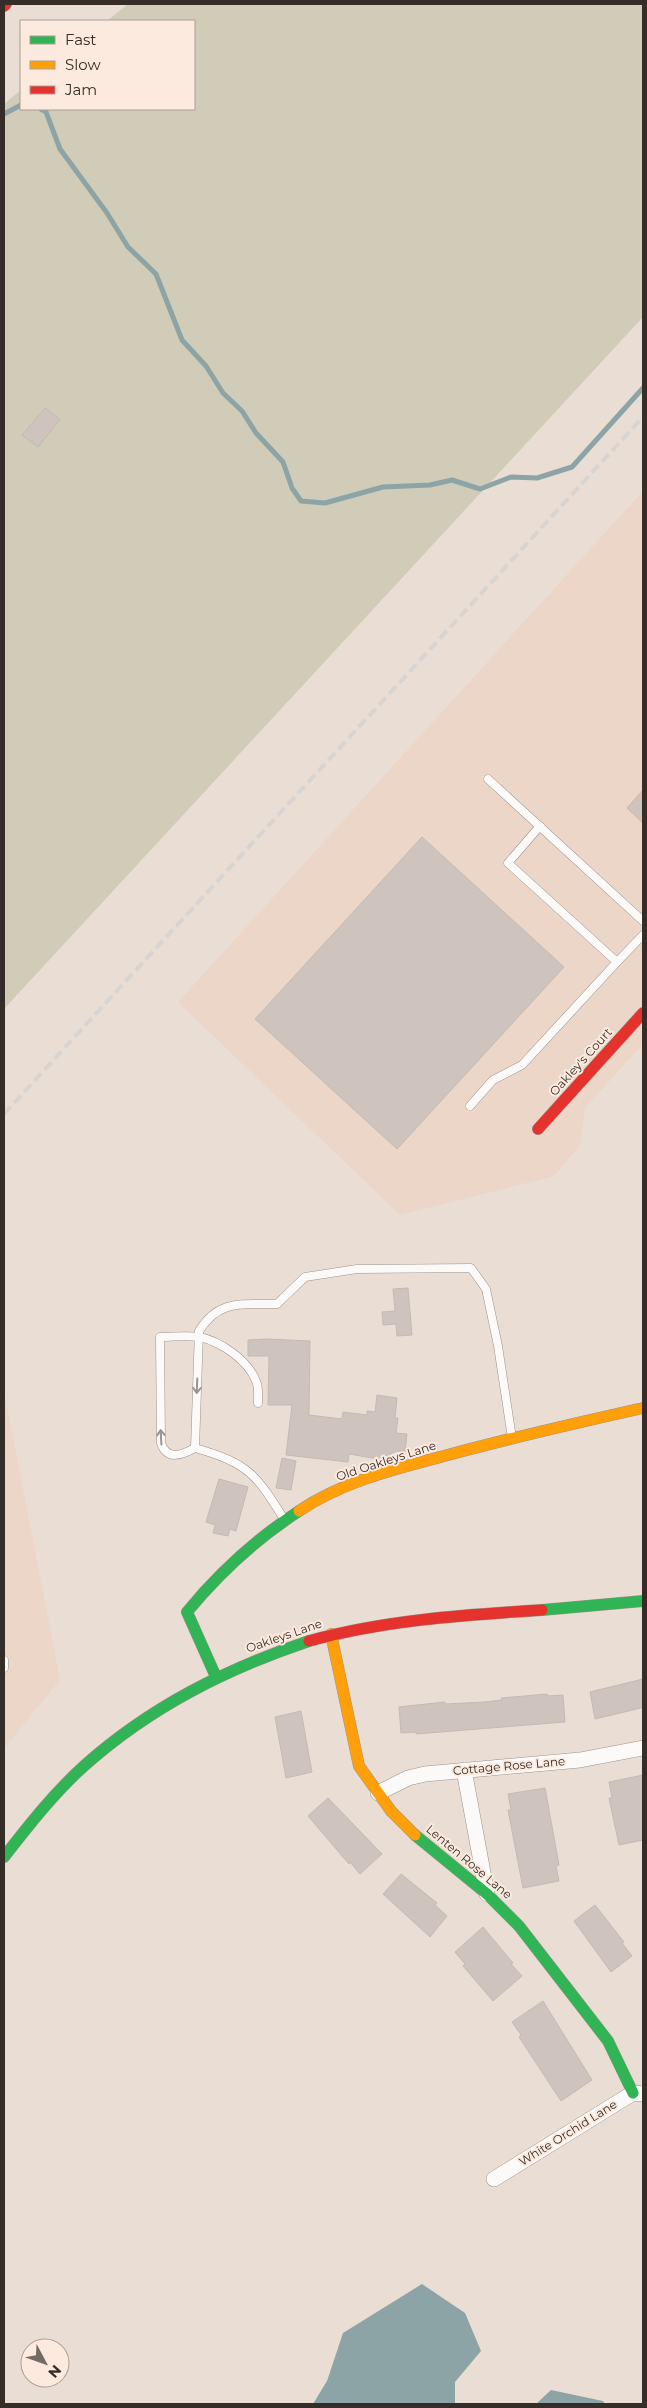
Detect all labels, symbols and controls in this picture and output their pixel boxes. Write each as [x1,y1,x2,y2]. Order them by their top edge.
legend [20,20,195,110]
text: Fast [65,30,96,49]
text: Slow [65,55,101,74]
text: Jam [64,80,97,99]
street label: Oakley's Court [546,1024,615,1099]
one-way arrow [192,1378,202,1394]
one-way arrow [157,1429,166,1445]
street label: Old Oakleys Lane [334,1437,438,1484]
street label: Oakleys Lane [244,1615,324,1656]
street label: Cottage Rose Lane [452,1753,566,1778]
street label: Lenten Rose Lane [423,1821,515,1902]
street label: White Orchid Lane [516,2096,620,2169]
north arrow [20,2338,70,2388]
text: N [44,2361,65,2382]

